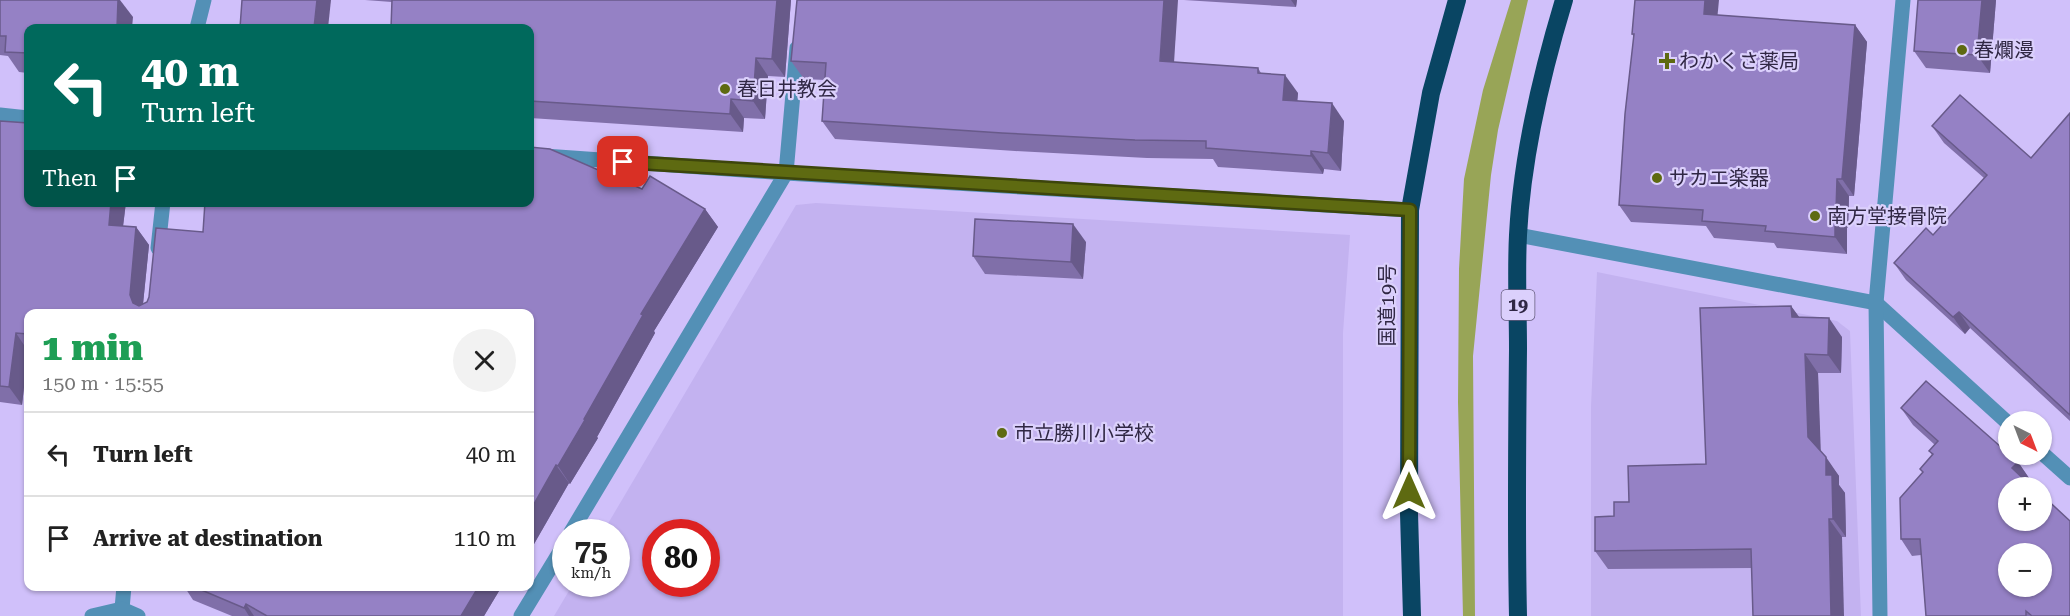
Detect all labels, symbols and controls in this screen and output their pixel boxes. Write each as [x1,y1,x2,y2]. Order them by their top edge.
place label: 春爛漫 [1974,38,2034,62]
marker: 春爛漫 [1955,43,1969,57]
text: 40 m [141,47,239,96]
icon: left [42,48,120,126]
place label: わかくさ薬局 [1679,49,1799,73]
marker: わかくさ薬局 [1660,54,1674,68]
place label: 春日井教会 [737,77,837,101]
marker: 春日井教会 [718,82,732,96]
text: Turn left [141,97,255,129]
pin [597,136,648,187]
icon: arrive [606,145,639,178]
icon: arrive [109,162,142,195]
text: Then [42,166,97,191]
place label: サカエ楽器 [1669,166,1769,190]
marker: サカエ楽器 [1650,171,1664,185]
place label: 南方堂接骨院 [1827,204,1947,228]
marker: 南方堂接骨院 [1808,209,1822,223]
street label: 国道19号 [1375,264,1399,346]
road number: 19 [1502,290,1534,320]
text: 1 min [42,327,143,369]
button: close [453,329,516,392]
text: 150 m · 15:55 [42,371,164,395]
north arrow [1998,411,2052,465]
map controls [1998,411,2052,597]
place label: 市立勝川小学校 [1014,421,1154,445]
marker: 市立勝川小学校 [995,426,1009,440]
icon: left [42,438,75,471]
text: Turn left [93,442,193,467]
text: 40 m [466,442,516,467]
position arrow [1377,459,1441,523]
button: + [1998,477,2052,531]
speed limit sign: 80 [642,519,720,597]
icon: arrive [42,522,75,555]
text: Arrive at destination [93,526,322,551]
text: 110 m [453,526,516,551]
text: 75 [574,533,608,568]
button: − [1998,543,2052,597]
text: km/h [571,564,611,582]

